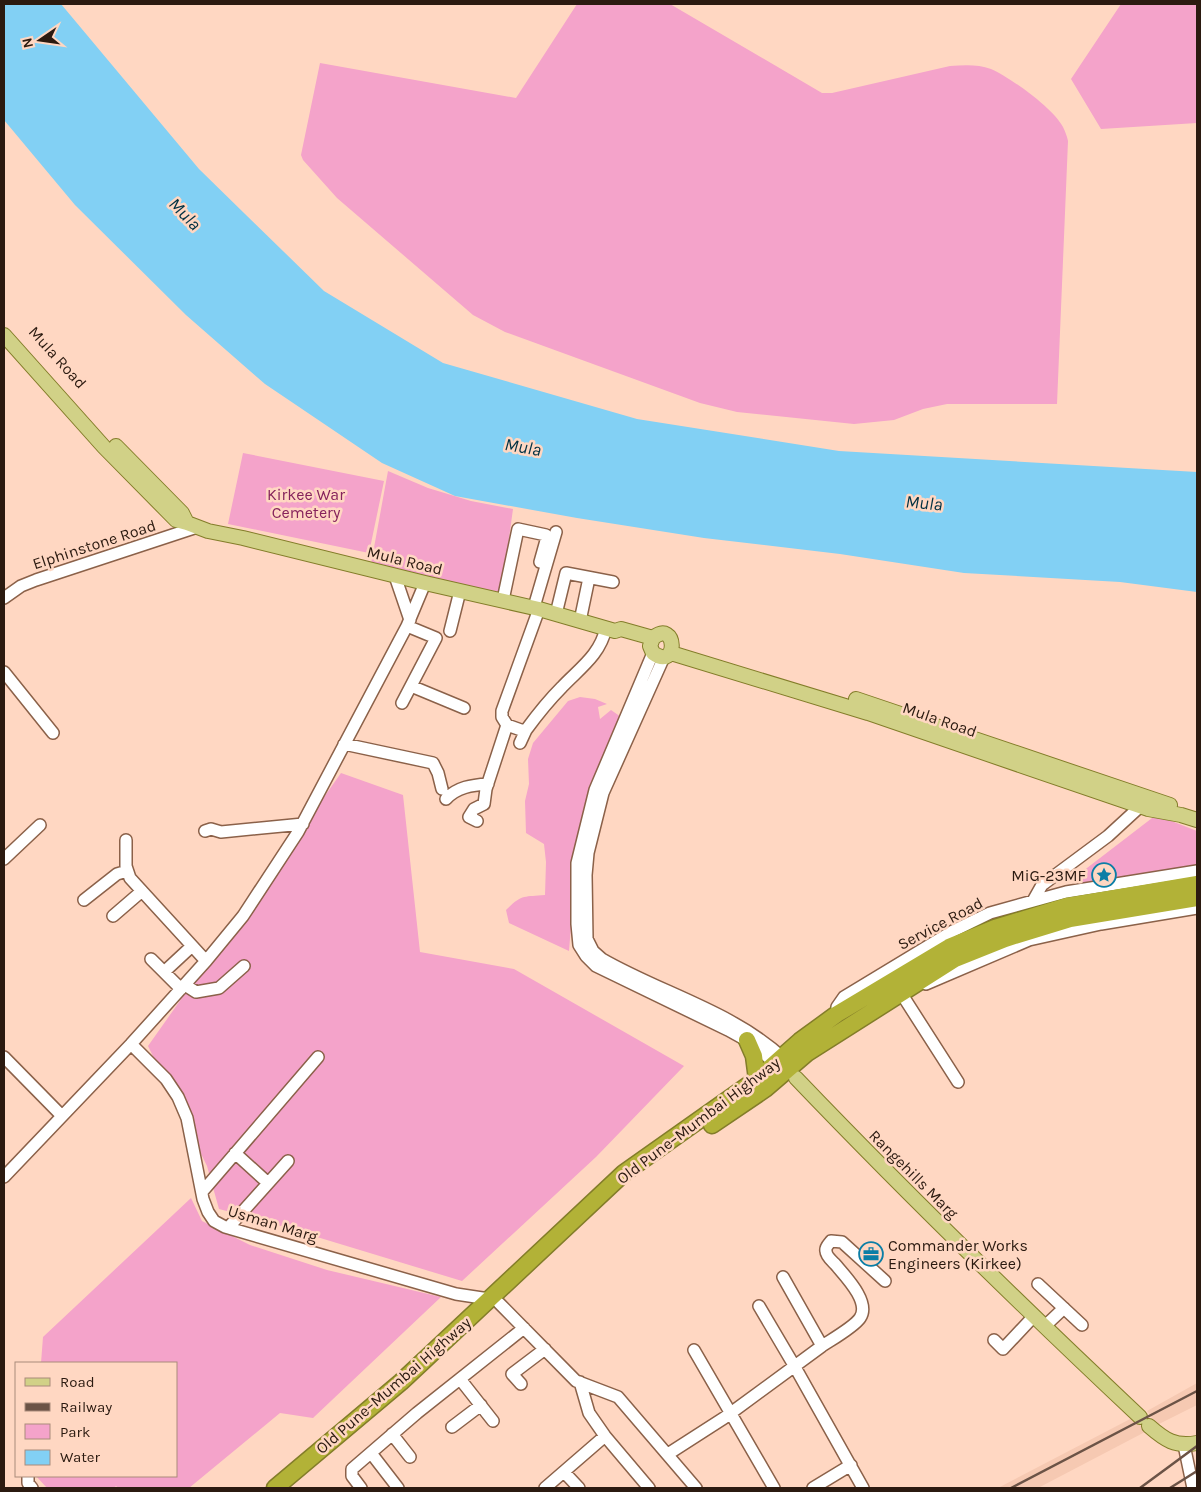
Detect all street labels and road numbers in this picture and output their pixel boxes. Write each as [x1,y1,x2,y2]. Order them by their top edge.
street label: Mula Road [25,322,91,392]
street label: Elphinstone Road [30,516,158,573]
street label: Mula Road [365,542,445,579]
street label: Mula Road [900,698,979,741]
street label: Service Road [894,893,986,954]
street label: Old Pune–Mumbai Highway [613,1053,784,1188]
street label: Rangehills Marg [865,1126,962,1223]
street label: Usman Marg [226,1201,320,1246]
street label: Old Pune–Mumbai Highway [312,1313,475,1458]

